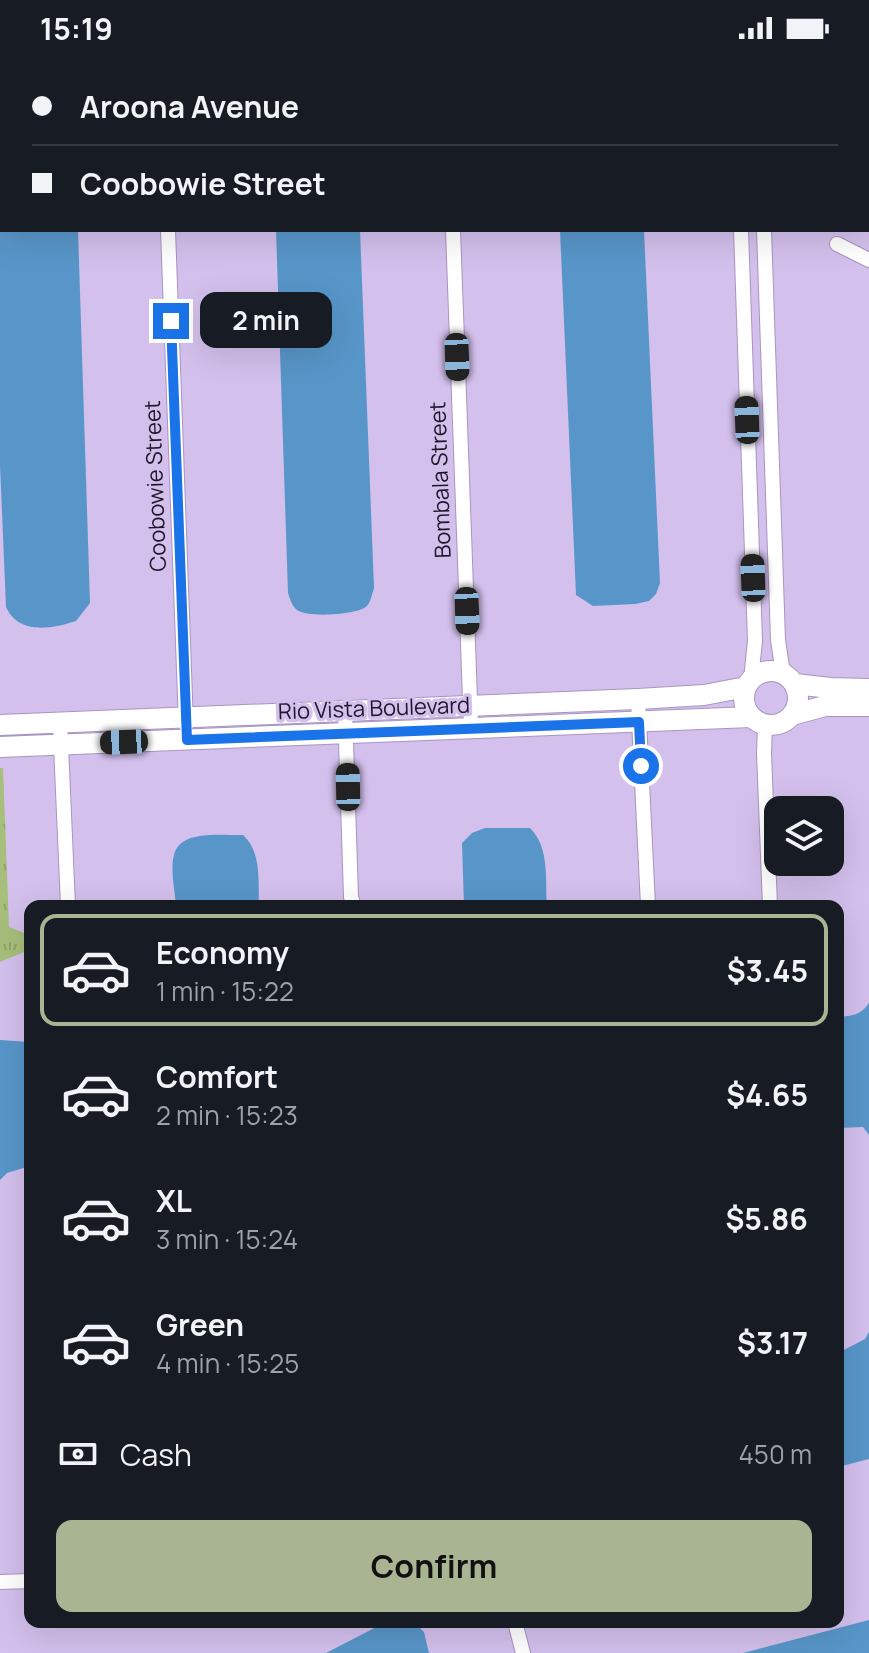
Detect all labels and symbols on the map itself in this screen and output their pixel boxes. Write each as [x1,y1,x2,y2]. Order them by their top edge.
callout: 2 min [199,293,331,349]
route end [153,303,189,339]
car [444,333,470,381]
car [734,396,760,444]
street label: Coobowie Street [137,400,173,572]
street label: Bombala Street [422,401,458,559]
car [740,554,766,602]
car [454,587,480,635]
street label: Rio Vista Boulevard [278,690,470,726]
car [100,729,148,755]
route start [623,748,659,784]
car [336,763,360,811]

